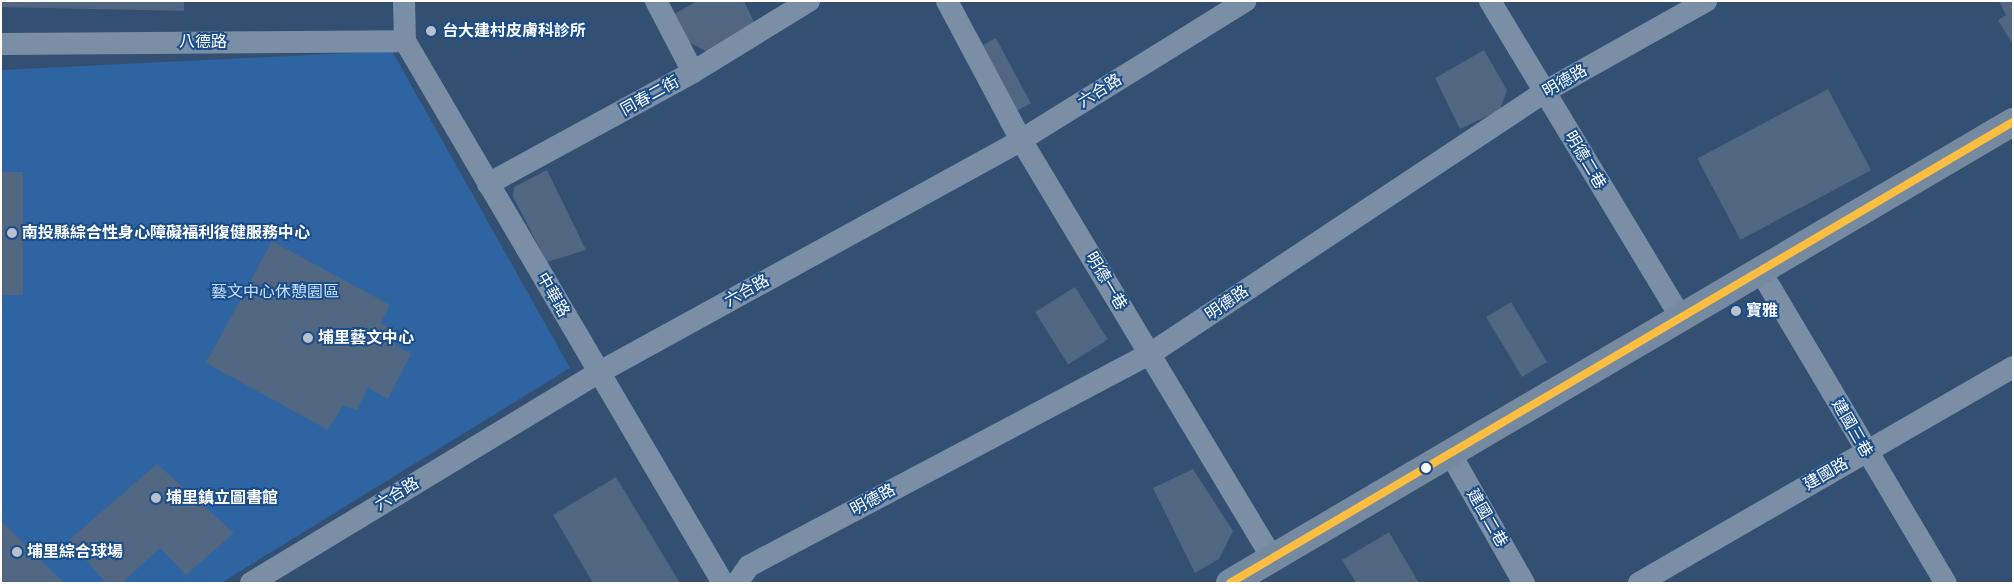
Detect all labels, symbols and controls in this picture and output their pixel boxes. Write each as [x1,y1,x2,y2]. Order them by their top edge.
place label: 台大建村皮膚科診所 [442,21,586,41]
marker: 台大建村皮膚科診所 [424,24,438,38]
street label: 八德路 [179,32,227,52]
street label: 明德路 [1539,61,1591,101]
street label: 六合路 [1075,70,1125,112]
street label: 同春二街 [617,72,683,120]
street label: 明德二巷 [1560,128,1610,192]
place label: 南投縣綜合性身心障礙福利復健服務中心 [22,223,310,243]
marker: 南投縣綜合性身心障礙福利復健服務中心 [6,227,18,239]
street label: 明德一巷 [1081,249,1131,313]
street label: 中華路 [533,269,573,321]
street label: 六合路 [721,271,773,311]
park label: 藝文中心休憩園區 [211,282,339,302]
street label: 明德路 [1202,282,1252,324]
place label: 寶雅 [1746,301,1778,321]
marker: 寶雅 [1730,305,1742,317]
place label: 埔里藝文中心 [318,328,414,348]
marker: 埔里藝文中心 [302,332,314,344]
street label: 建國三巷 [1828,395,1876,461]
street label: 建國路 [1800,454,1852,494]
unlabelled marker [1421,463,1431,473]
street label: 六合路 [371,473,423,515]
street label: 明德路 [847,480,899,520]
street label: 建國二巷 [1463,485,1511,551]
place label: 埔里鎮立圖書館 [166,488,278,508]
marker: 埔里鎮立圖書館 [150,492,162,504]
place label: 埔里綜合球場 [27,542,123,562]
marker: 埔里綜合球場 [11,546,23,558]

